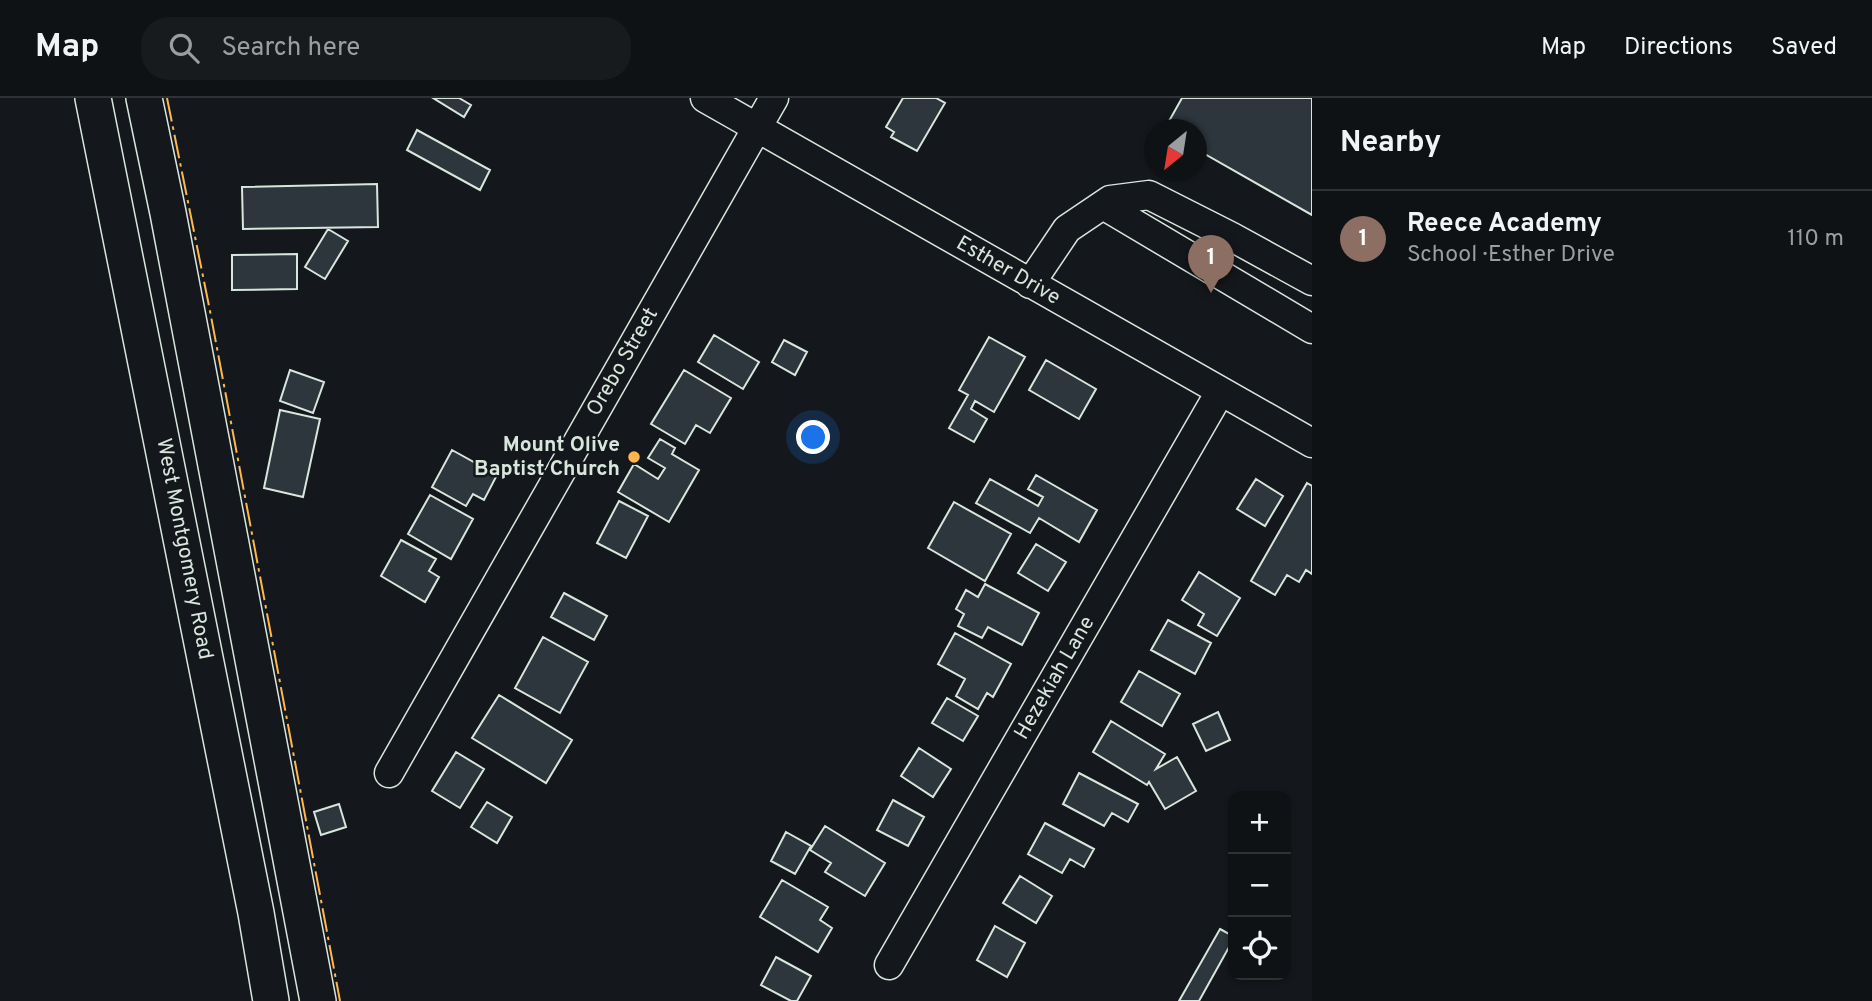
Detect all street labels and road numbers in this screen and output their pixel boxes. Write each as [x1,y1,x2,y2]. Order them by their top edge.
street label: Esther Drive [951,230,1065,312]
street label: Orebo Street [581,303,665,421]
street label: West Montgomery Road [149,436,219,662]
street label: Hezekiah Lane [1009,611,1101,745]

